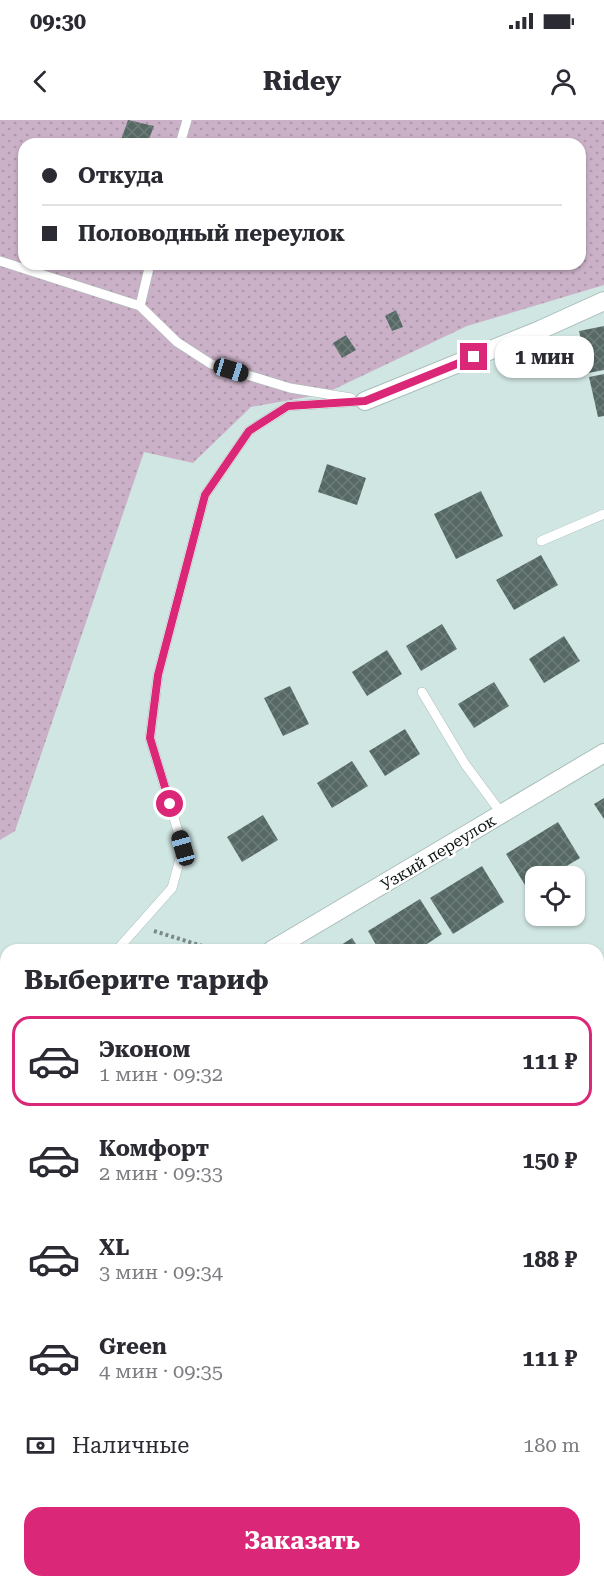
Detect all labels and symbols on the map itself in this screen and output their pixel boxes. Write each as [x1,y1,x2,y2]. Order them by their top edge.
callout: 1 мин [495,336,594,378]
route end [460,343,487,370]
car [211,356,251,384]
route start [156,790,183,817]
street label: Узкий переулок [377,811,499,894]
car [169,828,197,868]

